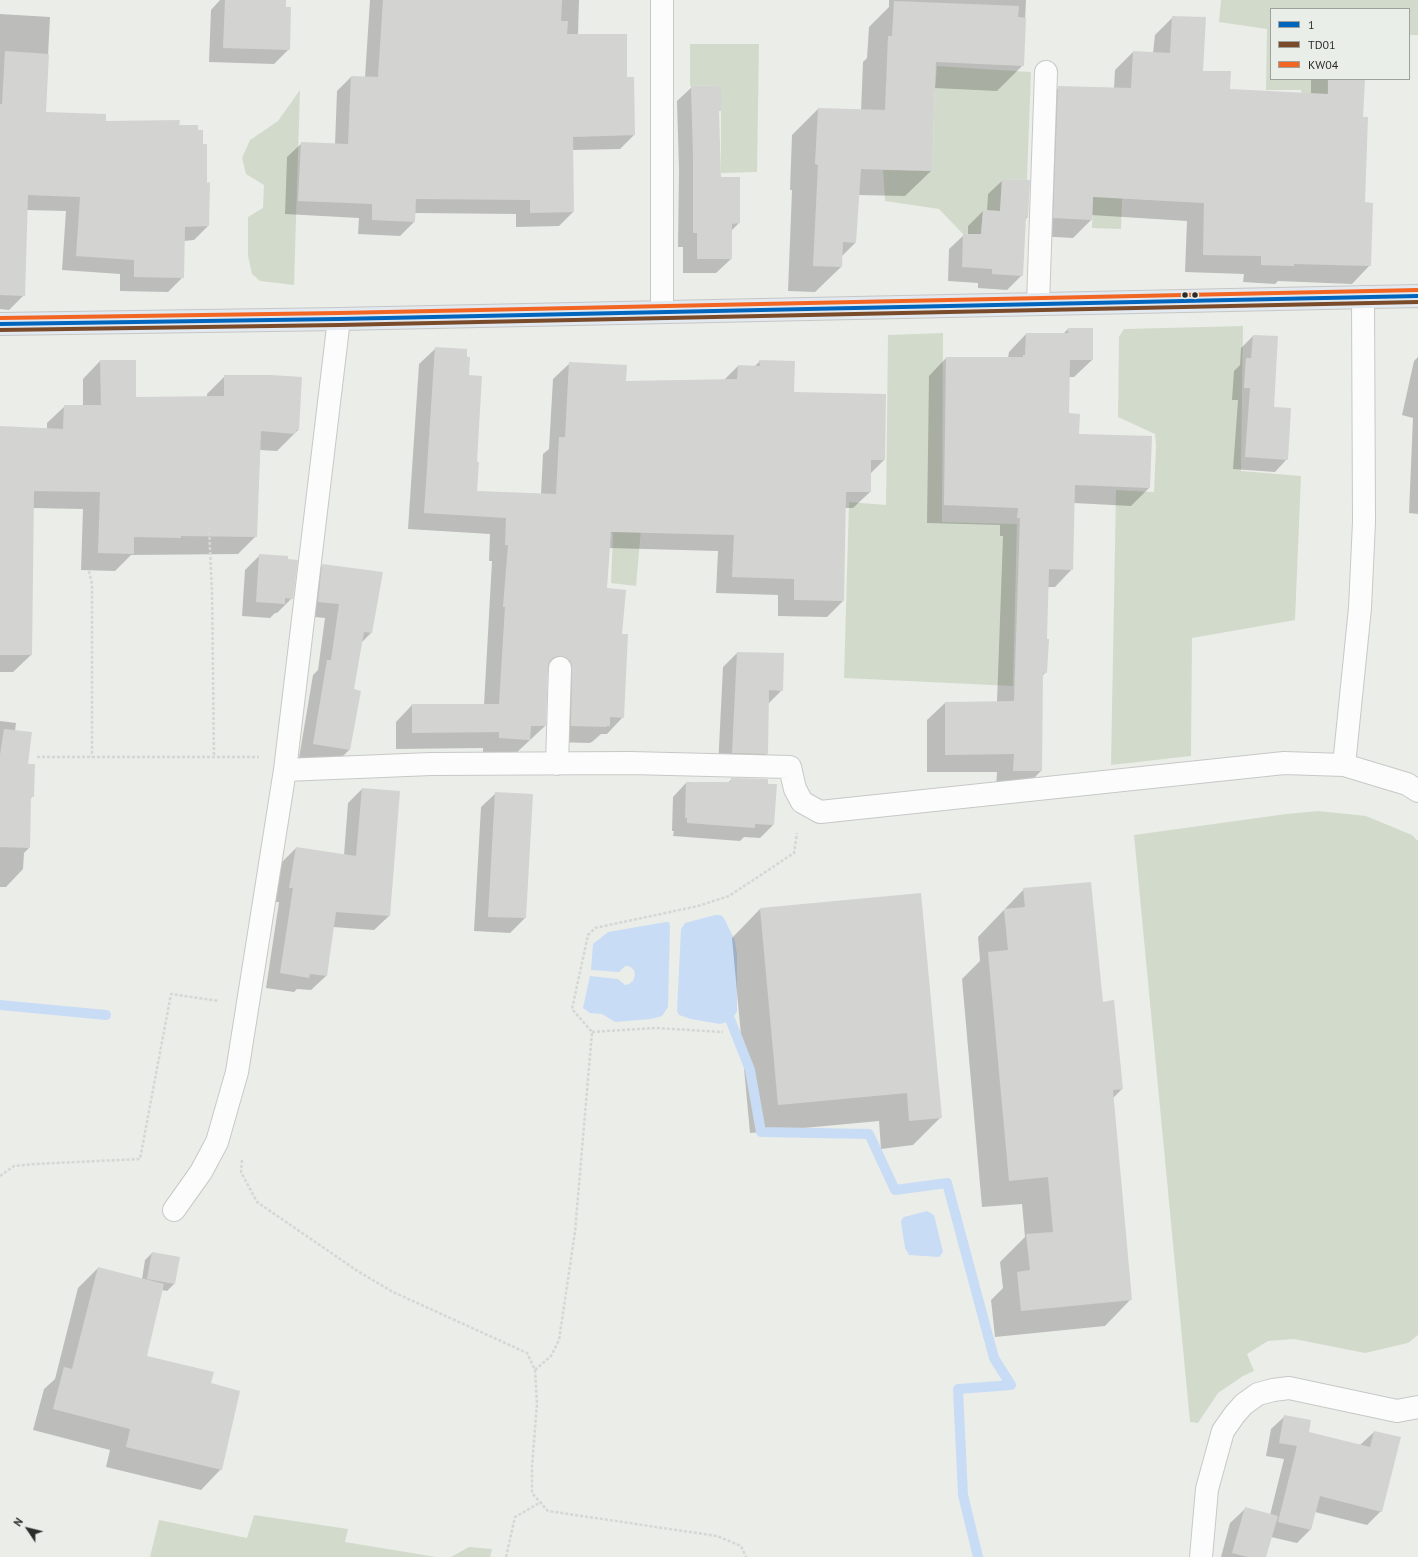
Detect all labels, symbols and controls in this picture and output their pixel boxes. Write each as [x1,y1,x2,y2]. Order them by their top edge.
legend [1270,8,1410,80]
text: 1 [1308,17,1315,32]
text: TD01 [1308,37,1336,52]
text: KW04 [1308,57,1338,72]
unlabelled marker [1180,290,1190,300]
unlabelled marker [1190,290,1200,300]
north arrow [8,1509,48,1549]
text: N [10,1515,26,1529]

